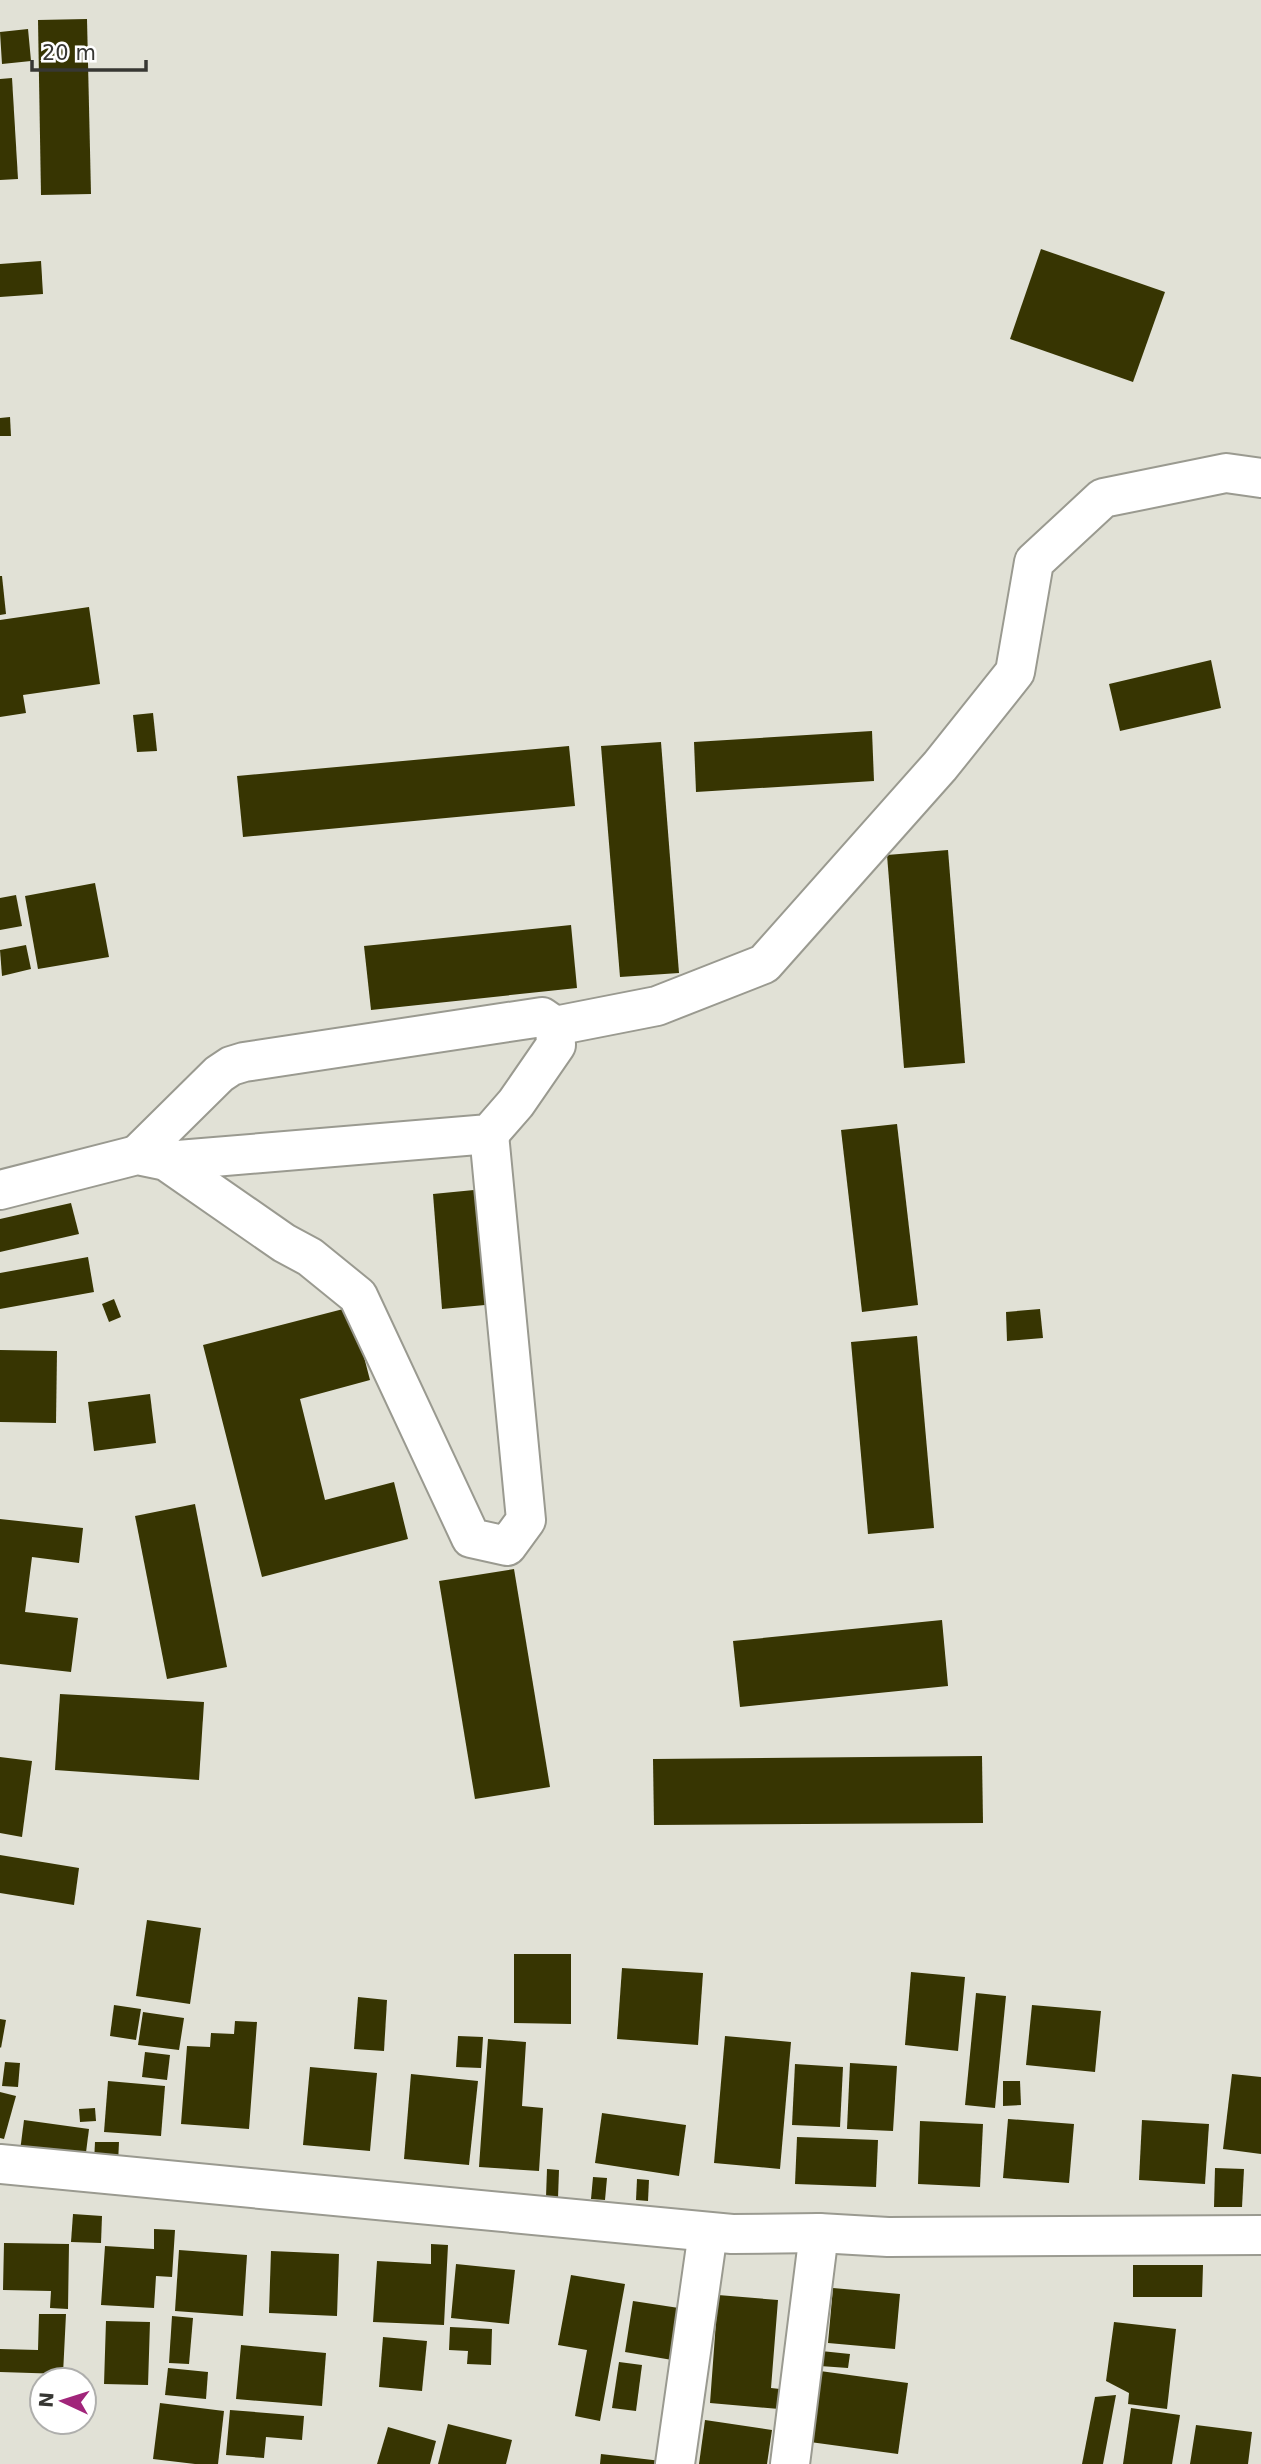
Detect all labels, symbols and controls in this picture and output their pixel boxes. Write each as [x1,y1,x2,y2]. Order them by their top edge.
scale bar [32,28,145,72]
text: 20 m [42,41,96,65]
north arrow [28,2366,98,2436]
text: N [35,2391,58,2409]

